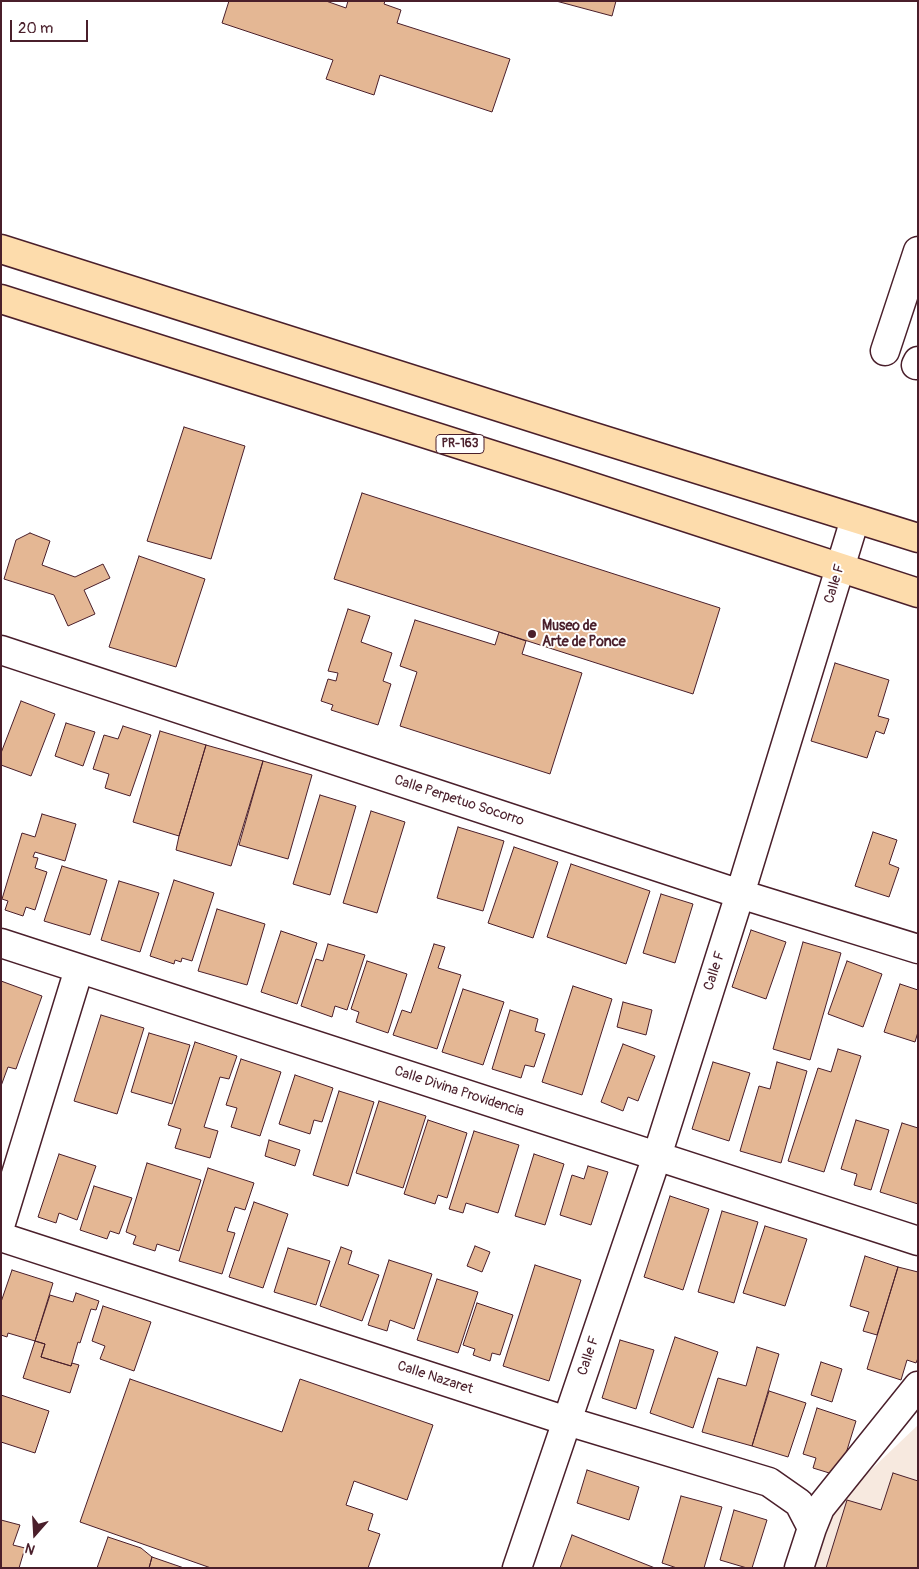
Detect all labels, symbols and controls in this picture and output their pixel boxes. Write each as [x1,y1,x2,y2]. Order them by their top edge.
scale bar [12,10,90,42]
text: 20 m [18,19,53,38]
road number: PR-163 [436,434,484,454]
street label: Calle F [821,562,849,606]
place label: Museo de Arte de Ponce [542,618,626,650]
marker: Museo de Arte de Ponce [526,628,538,640]
street label: Calle Perpetuo Socorro [392,772,526,830]
street label: Calle F [701,949,729,993]
street label: Calle Divina Providencia [392,1063,526,1121]
street label: Calle F [575,1334,603,1378]
street label: Calle Nazaret [395,1358,475,1398]
north arrow [10,1509,60,1559]
text: N [23,1539,37,1558]

